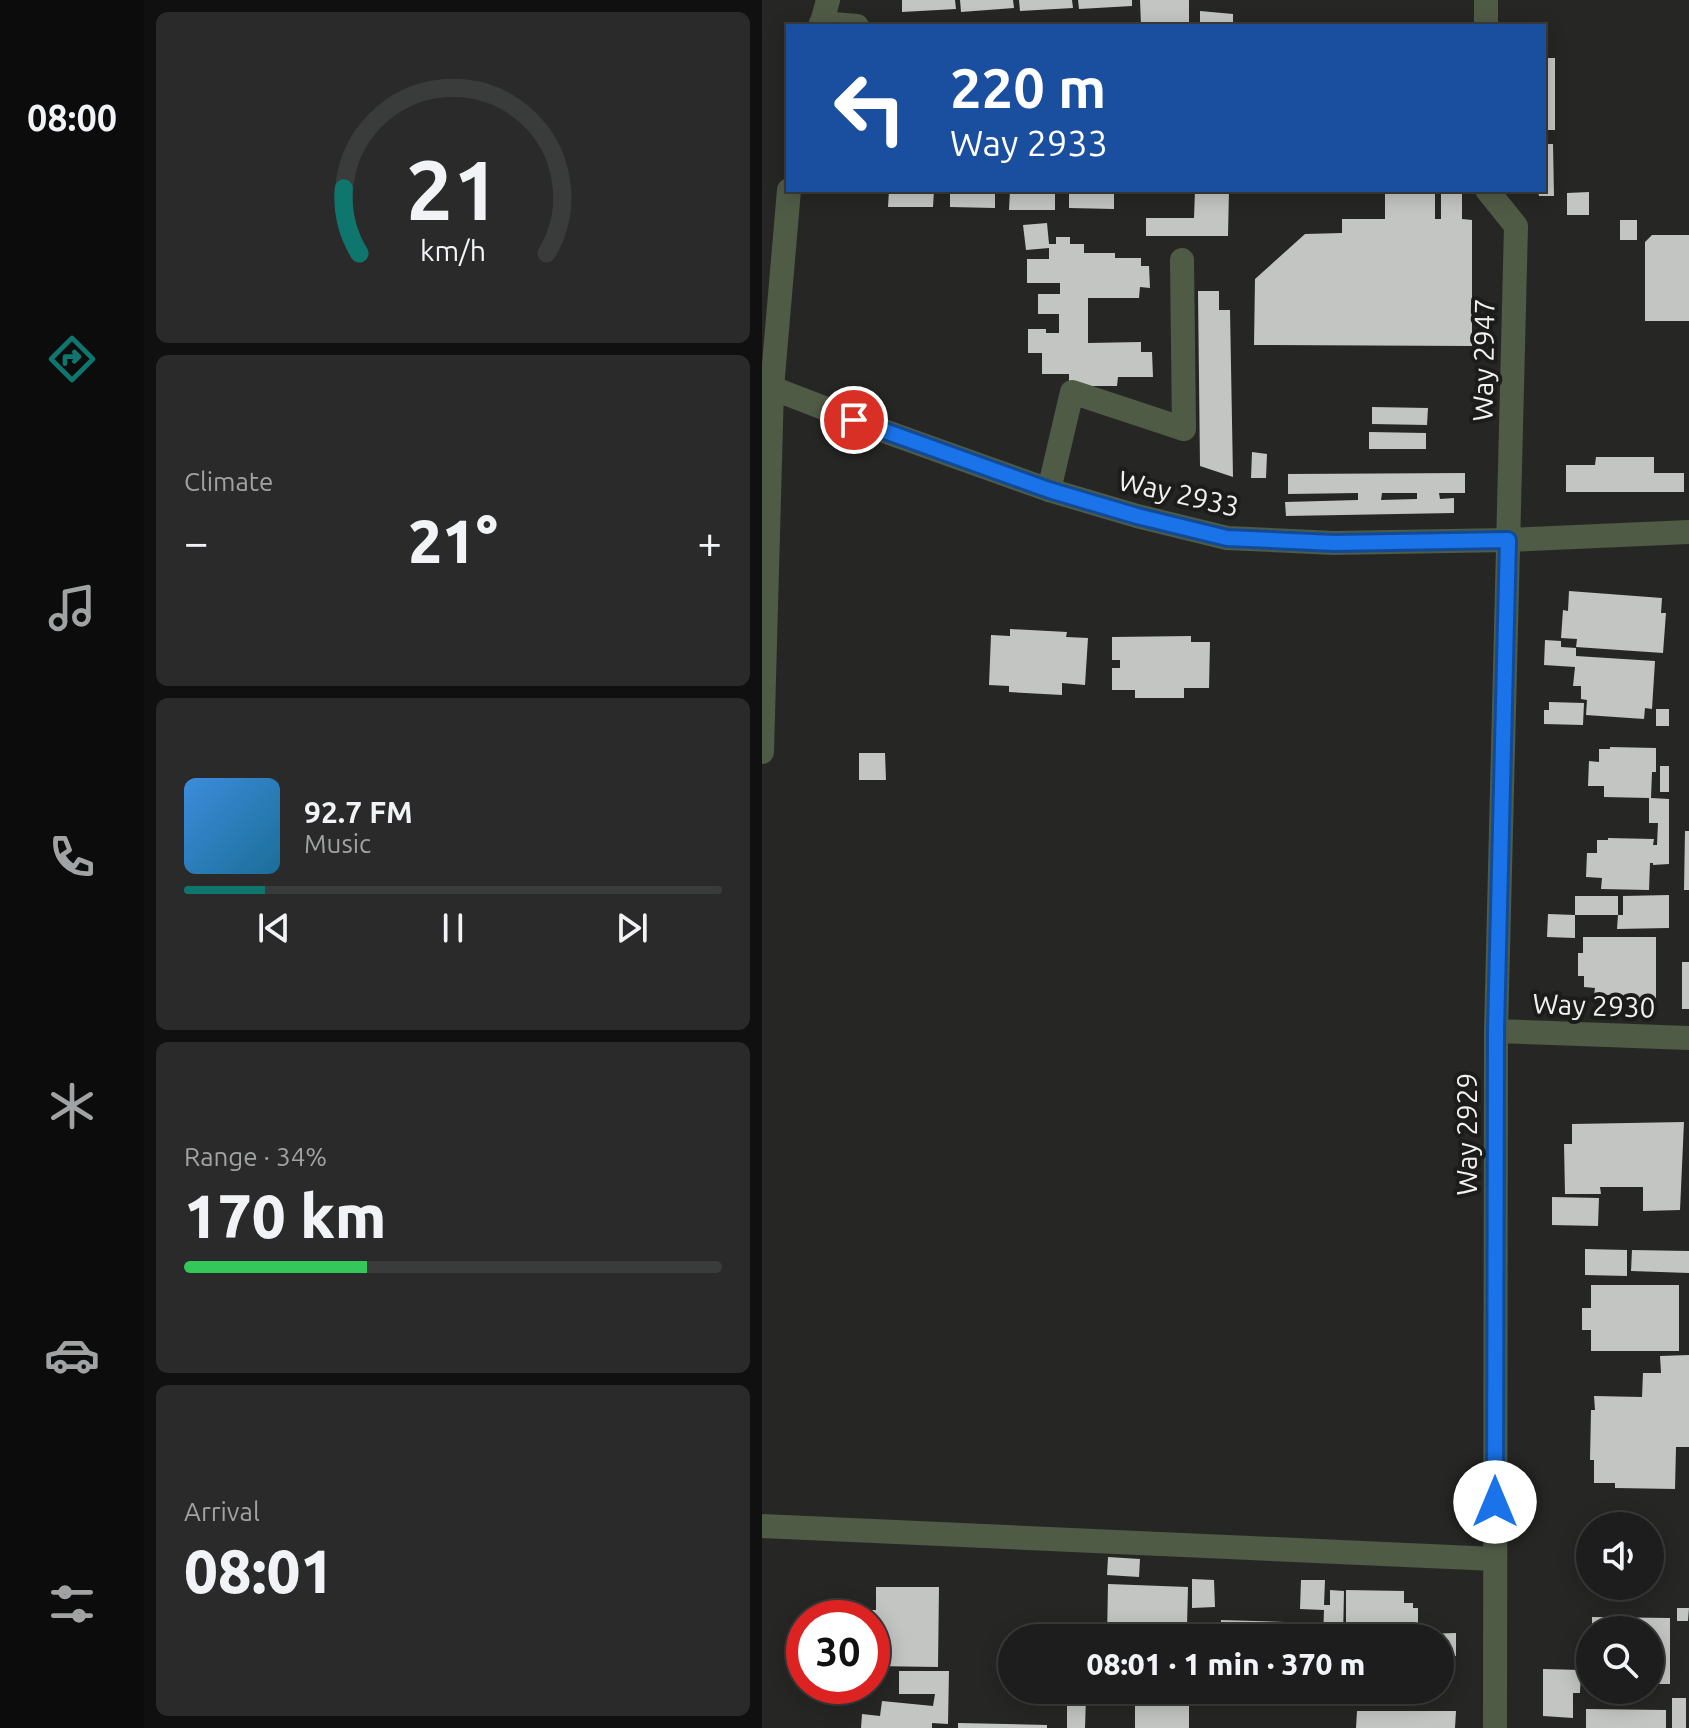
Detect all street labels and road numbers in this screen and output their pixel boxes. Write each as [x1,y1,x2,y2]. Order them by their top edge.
street label: Way 2947 [1466,298,1500,422]
street label: Way 2933 [1116,464,1242,522]
street label: Way 2930 [1532,987,1656,1023]
street label: Way 2929 [1451,1073,1482,1195]

